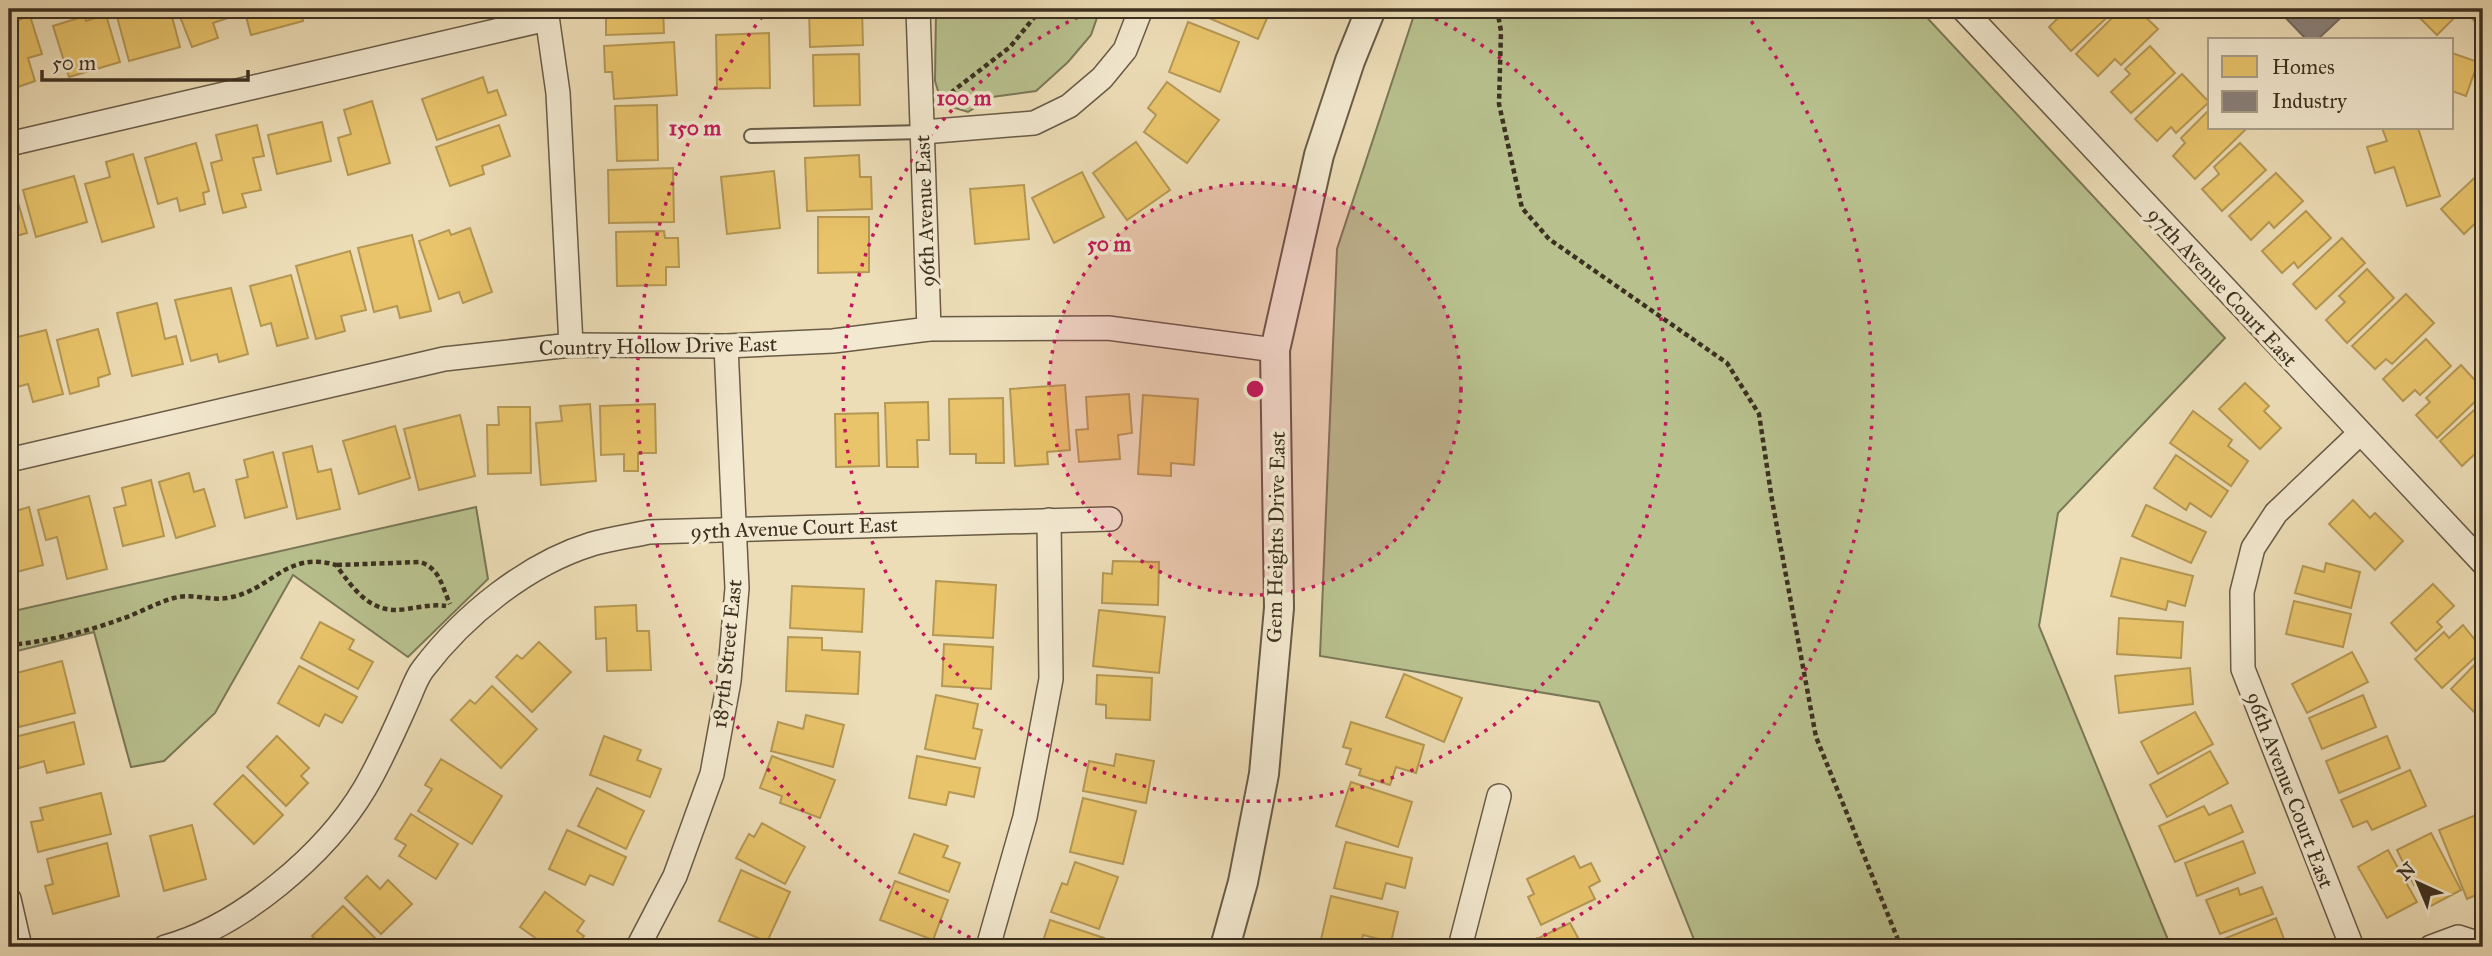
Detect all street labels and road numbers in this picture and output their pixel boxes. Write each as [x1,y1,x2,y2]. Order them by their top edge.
street label: 96th Avenue East [909,134,941,288]
street label: 97th Avenue Court East [2141,202,2303,373]
street label: Country Hollow Drive East [539,331,778,361]
street label: Gem Heights Drive East [1261,430,1291,643]
street label: 95th Avenue Court East [690,511,899,545]
street label: 187th Street East [706,577,748,730]
street label: 96th Avenue Court East [2241,688,2340,892]

